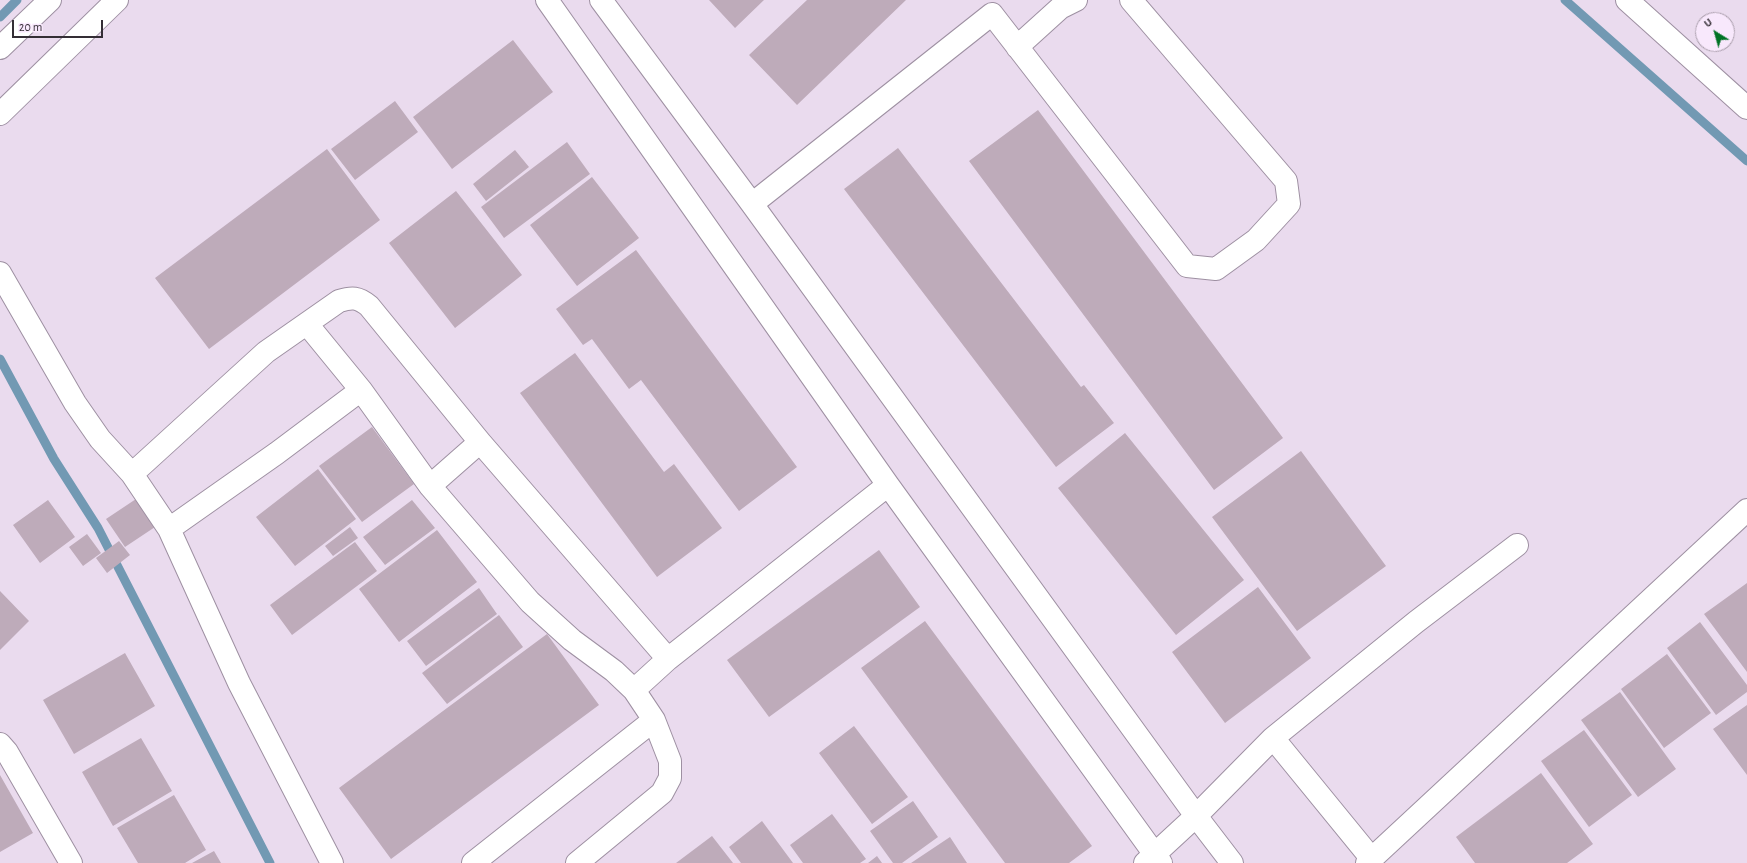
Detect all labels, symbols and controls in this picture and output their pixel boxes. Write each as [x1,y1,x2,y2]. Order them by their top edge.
scale bar [14,12,105,38]
north arrow [1695,12,1735,52]
text: U [1702,16,1714,29]
text: 20 m [19,21,42,33]

